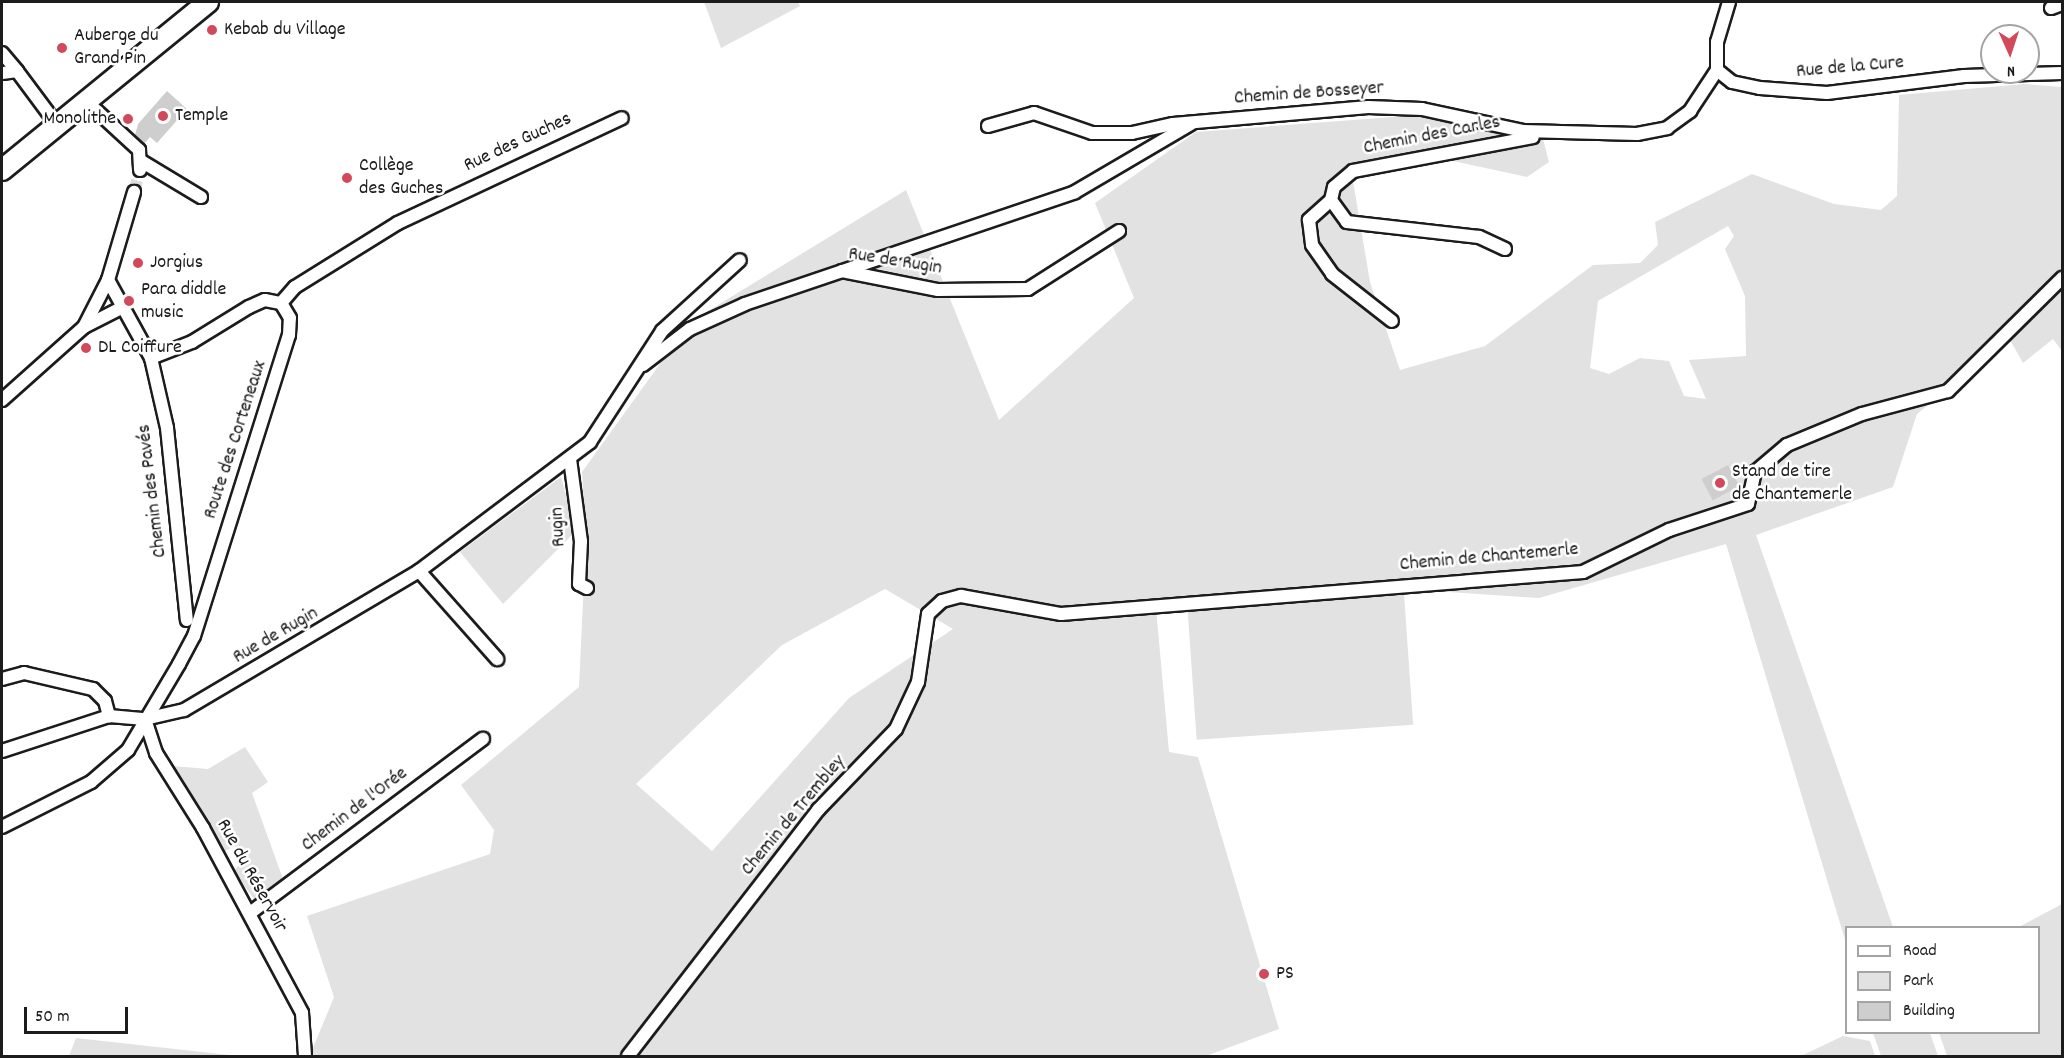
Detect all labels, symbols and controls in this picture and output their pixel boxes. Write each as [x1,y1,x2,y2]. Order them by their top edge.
place label: Kebab du Village [224,18,346,42]
marker: Kebab du Village [205,23,219,37]
place label: Auberge du Grand Pin [74,24,159,71]
north arrow [1980,24,2040,84]
marker: Auberge du Grand Pin [55,41,69,55]
street label: Rue de la Cure [1795,51,1905,85]
text: N [2006,59,2015,82]
street label: Chemin de Bosseyer [1233,77,1385,111]
place label: Temple [175,104,228,128]
place label: Monolithe [43,107,116,131]
street label: Rue des Guches [460,108,576,178]
marker: Temple [156,109,170,123]
street label: Chemin des Carles [1362,111,1502,161]
marker: Monolithe [121,112,135,126]
place label: Collège des Guches [359,154,443,201]
marker: Collège des Guches [340,171,354,185]
street label: Rue de Rugin [846,243,944,281]
place label: Jorgius [150,251,203,275]
marker: Jorgius [131,256,145,270]
place label: Para diddle music [141,278,226,325]
marker: Para diddle music [122,294,136,308]
place label: DL Coiffure [98,336,182,360]
marker: DL Coiffure [79,341,93,355]
street label: Route des Corteneaux [199,358,273,522]
street label: Chemin des Pavés [133,423,173,559]
place label: Stand de tire de Chantemerle [1732,460,1852,507]
marker: Stand de tire de Chantemerle [1713,476,1727,490]
street label: Rugin [546,506,572,548]
street label: Chemin de Chantemerle [1399,538,1579,578]
street label: Rue de Rugin [229,602,323,670]
street label: Chemin de Trembley [737,751,851,881]
street label: Chemin de l'Orée [297,762,413,858]
street label: Rue du Réservoir [210,815,292,937]
legend [1845,926,2040,1034]
text: Road [1903,939,1937,964]
place label: PS [1276,962,1294,986]
marker: PS [1257,967,1271,981]
text: Park [1903,969,1934,994]
scale bar [27,995,130,1033]
text: Building [1903,999,1955,1024]
text: 50 m [35,1005,70,1030]

